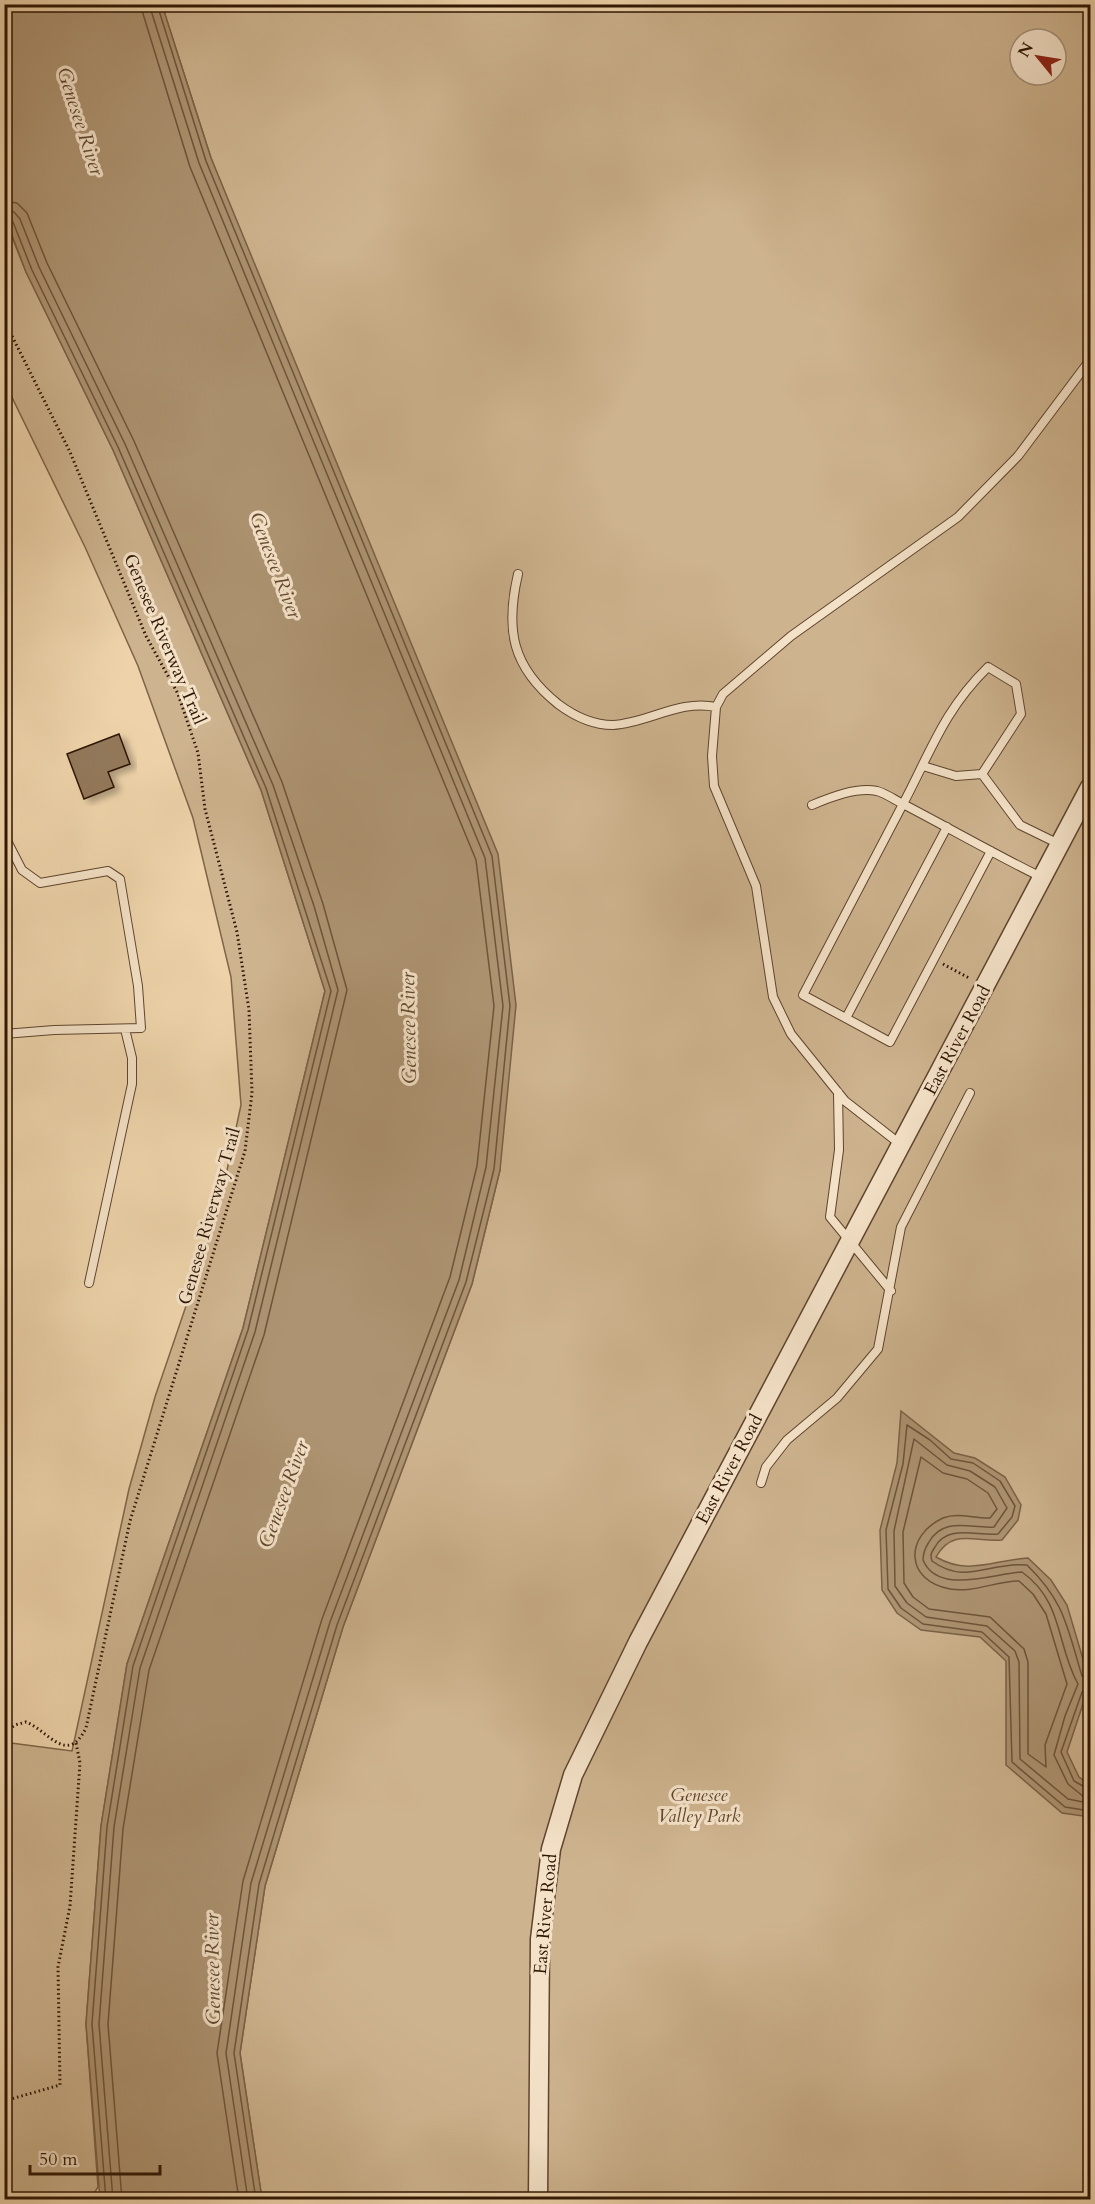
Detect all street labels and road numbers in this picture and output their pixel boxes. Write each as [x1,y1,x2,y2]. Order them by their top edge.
street label: Genesee Riverway Trail [117,550,212,729]
street label: East River Road [918,980,997,1100]
street label: Genesee Riverway Trail [172,1124,247,1308]
street label: East River Road [690,1409,769,1529]
street label: East River Road [528,1852,563,1976]

